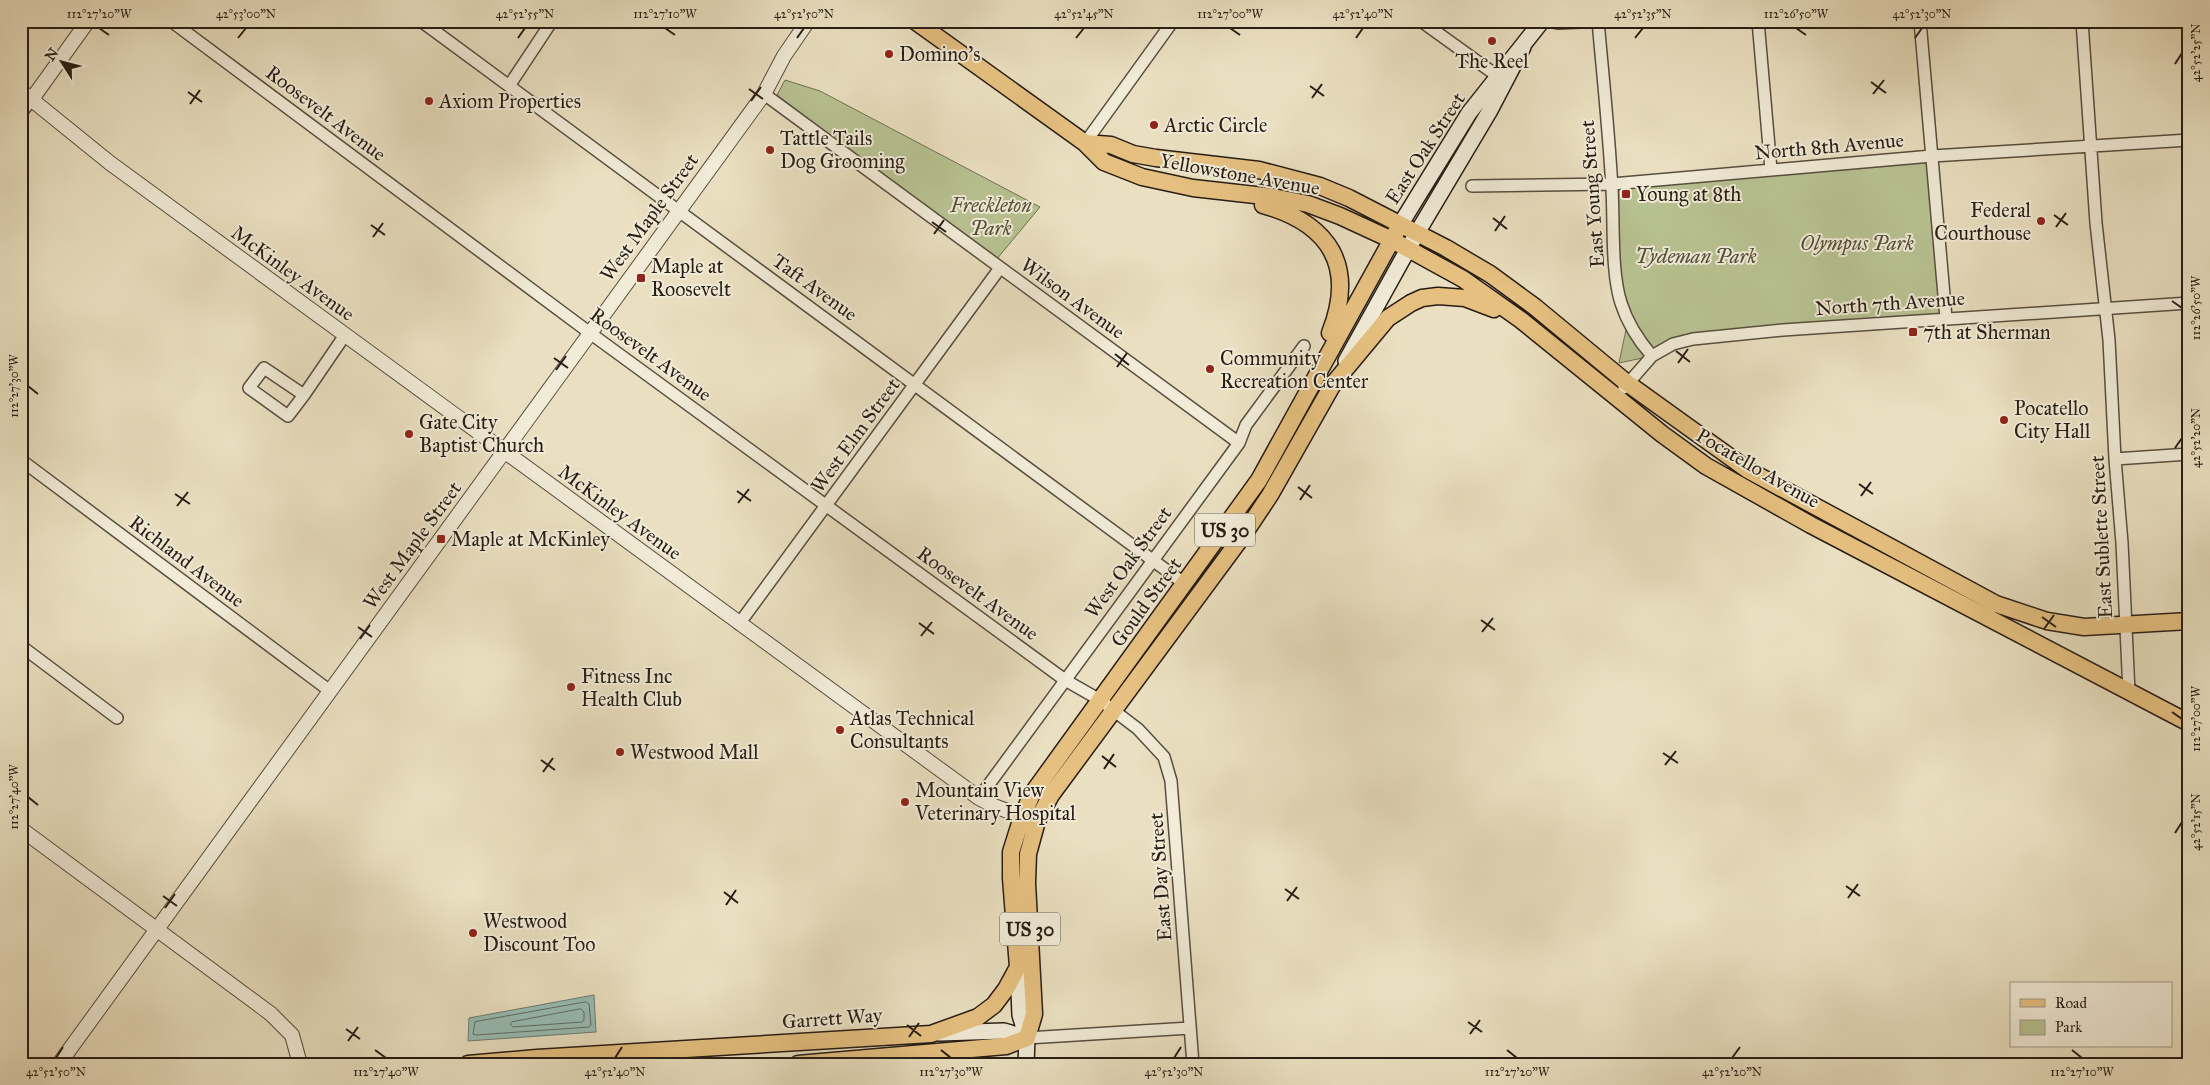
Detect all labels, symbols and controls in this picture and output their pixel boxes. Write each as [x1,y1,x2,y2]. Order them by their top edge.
text: 112°27'20"W [67,7,132,21]
text: 42°53'00"N [216,7,276,21]
text: 42°52'55"N [496,7,554,21]
text: 112°27'10"W [633,7,697,21]
text: 42°52'50"N [774,7,834,21]
text: 42°52'45"N [1054,7,1114,21]
text: 112°27'00"W [1197,7,1263,21]
text: 42°52'40"N [1333,7,1393,21]
text: 42°52'35"N [1614,7,1672,21]
text: 112°26'50"W [1764,7,1829,21]
text: 42°52'30"N [1893,7,1951,21]
text: 42°52'25"N [2189,24,2203,82]
marker: The Reel [1486,35,1498,47]
north arrow [38,38,88,88]
place label: Domino's [899,42,980,66]
text: N [42,45,62,64]
marker: Domino's [883,48,895,60]
place label: The Reel [1455,49,1529,73]
street label: Roosevelt Avenue [261,60,391,166]
street label: East Oak Street [1380,88,1470,208]
place label: Axiom Properties [438,89,581,113]
marker: Axiom Properties [423,95,435,107]
place label: Arctic Circle [1163,113,1267,137]
marker: Arctic Circle [1148,119,1160,131]
street label: East Young Street [1575,119,1610,269]
place label: Tattle Tails Dog Grooming [780,126,905,174]
street label: North 8th Avenue [1753,128,1905,164]
marker: Tattle Tails Dog Grooming [764,144,776,156]
street label: Yellowstone Avenue [1158,148,1322,200]
street label: West Maple Street [595,149,703,285]
place label: Young at 8th [1636,182,1741,207]
marker: Young at 8th [1620,188,1632,200]
park label: Freckleton Park [949,193,1032,240]
place label: Federal Courthouse [1934,198,2032,245]
marker: Federal Courthouse [2035,215,2047,227]
street label: McKinley Avenue [227,220,359,326]
park label: Olympus Park [1800,231,1914,256]
park label: Tydeman Park [1635,244,1757,268]
street label: Taft Avenue [768,248,862,326]
street label: Wilson Avenue [1016,252,1130,344]
place label: Maple at Roosevelt [651,254,731,301]
marker: Maple at Roosevelt [635,272,647,284]
text: 112°26'50"W [2189,275,2203,340]
street label: North 7th Avenue [1814,286,1966,320]
street label: Roosevelt Avenue [586,302,716,406]
place label: 7th at Sherman [1923,320,2051,344]
marker: 7th at Sherman [1907,326,1919,338]
place label: Community Recreation Center [1220,346,1369,393]
text: 112°27'30"W [7,354,21,418]
marker: Community Recreation Center [1204,363,1216,375]
street label: West Elm Street [805,373,905,497]
place label: Pocatello City Hall [2014,396,2091,443]
text: 42°52'20"N [2189,408,2203,468]
place label: Gate City Baptist Church [419,410,544,457]
marker: Pocatello City Hall [1998,414,2010,426]
street label: Pocatello Avenue [1692,423,1824,513]
marker: Gate City Baptist Church [403,428,415,440]
street label: East Sublette Street [2085,455,2117,619]
street label: McKinley Avenue [554,459,686,565]
street label: West Maple Street [358,477,466,613]
street label: West Oak Street [1079,501,1177,623]
street label: Richland Avenue [125,510,249,612]
road number: US 30 [1195,514,1255,546]
place label: Maple at McKinley [451,527,611,551]
marker: Maple at McKinley [435,533,447,545]
street label: Roosevelt Avenue [913,541,1043,645]
street label: Gould Street [1105,553,1187,651]
place label: Fitness Inc Health Club [581,664,682,711]
marker: Fitness Inc Health Club [565,681,577,693]
text: 112°27'00"W [2189,686,2203,752]
place label: Atlas Technical Consultants [849,706,975,753]
marker: Atlas Technical Consultants [834,724,846,736]
place label: Westwood Mall [630,740,759,764]
marker: Westwood Mall [614,746,626,758]
text: 112°27'40"W [7,764,21,830]
place label: Mountain View Veterinary Hospital [914,778,1076,825]
text: 42°52'15"N [2189,793,2203,851]
marker: Mountain View Veterinary Hospital [899,796,911,808]
street label: East Day Street [1144,812,1176,942]
place label: Westwood Discount Too [483,909,596,956]
road number: US 30 [1000,912,1060,946]
marker: Westwood Discount Too [467,927,479,939]
legend [2010,982,2172,1048]
text: Road [2055,994,2087,1012]
street label: Garrett Way [781,1002,883,1033]
text: Park [2055,1018,2082,1036]
text: 42°52'50"N [26,1065,86,1079]
text: 112°27'40"W [353,1065,419,1079]
text: 42°52'40"N [585,1065,645,1079]
text: 112°27'30"W [919,1065,983,1079]
text: 42°52'30"N [1145,1065,1203,1079]
text: 112°27'20"W [1485,1065,1550,1079]
text: 42°52'20"N [1702,1065,1762,1079]
text: 112°27'10"W [2050,1065,2114,1079]

